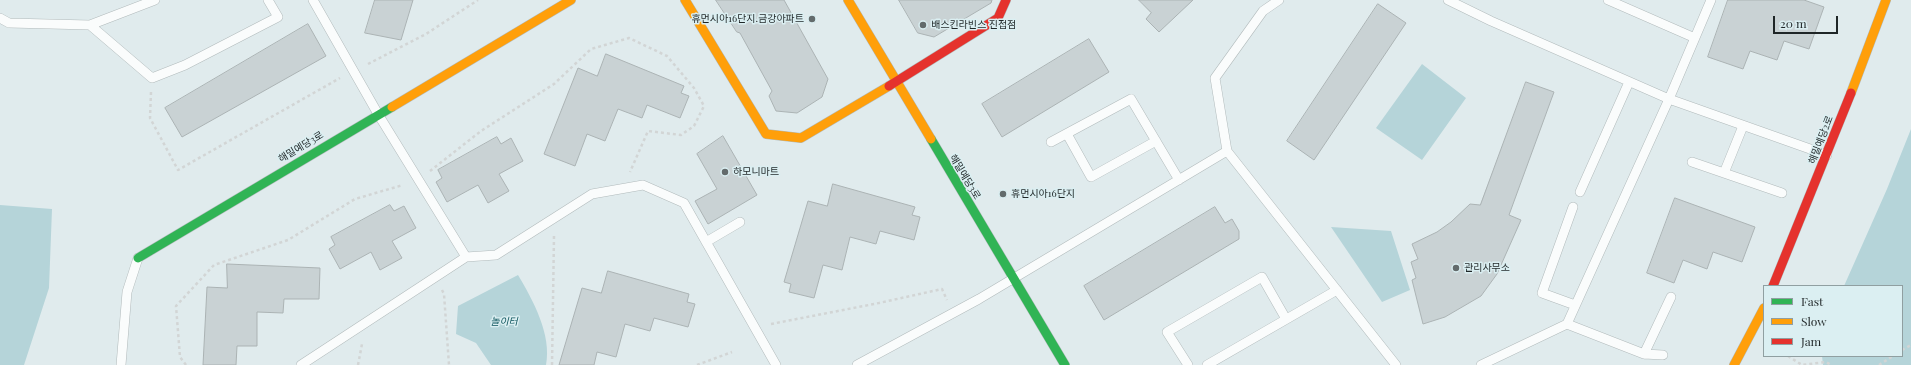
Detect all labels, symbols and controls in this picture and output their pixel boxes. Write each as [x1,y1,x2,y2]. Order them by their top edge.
scale bar [1775,8,1840,34]
place label: 휴먼시아16단지.금강아파트 [691,13,804,25]
marker: 휴먼시아16단지.금강아파트 [807,14,817,24]
text: 20 m [1780,15,1807,31]
place label: 배스킨라빈스 진접점 [931,19,1016,31]
marker: 배스킨라빈스 진접점 [918,20,928,30]
street label: 해밀예당2로 [1806,114,1836,166]
street label: 해밀예당3로 [276,129,326,165]
street label: 해밀예당3로 [947,152,983,202]
place label: 하모니마트 [733,166,779,178]
marker: 하모니마트 [720,167,730,177]
place label: 휴먼시아16단지 [1011,188,1075,200]
marker: 휴먼시아16단지 [998,189,1008,199]
place label: 관리사무소 [1464,262,1510,274]
marker: 관리사무소 [1451,263,1461,273]
legend [1763,285,1903,357]
text: Fast [1801,293,1823,309]
text: Slow [1801,313,1827,329]
park label: 놀이터 [490,316,518,328]
text: Jam [1801,333,1821,349]

